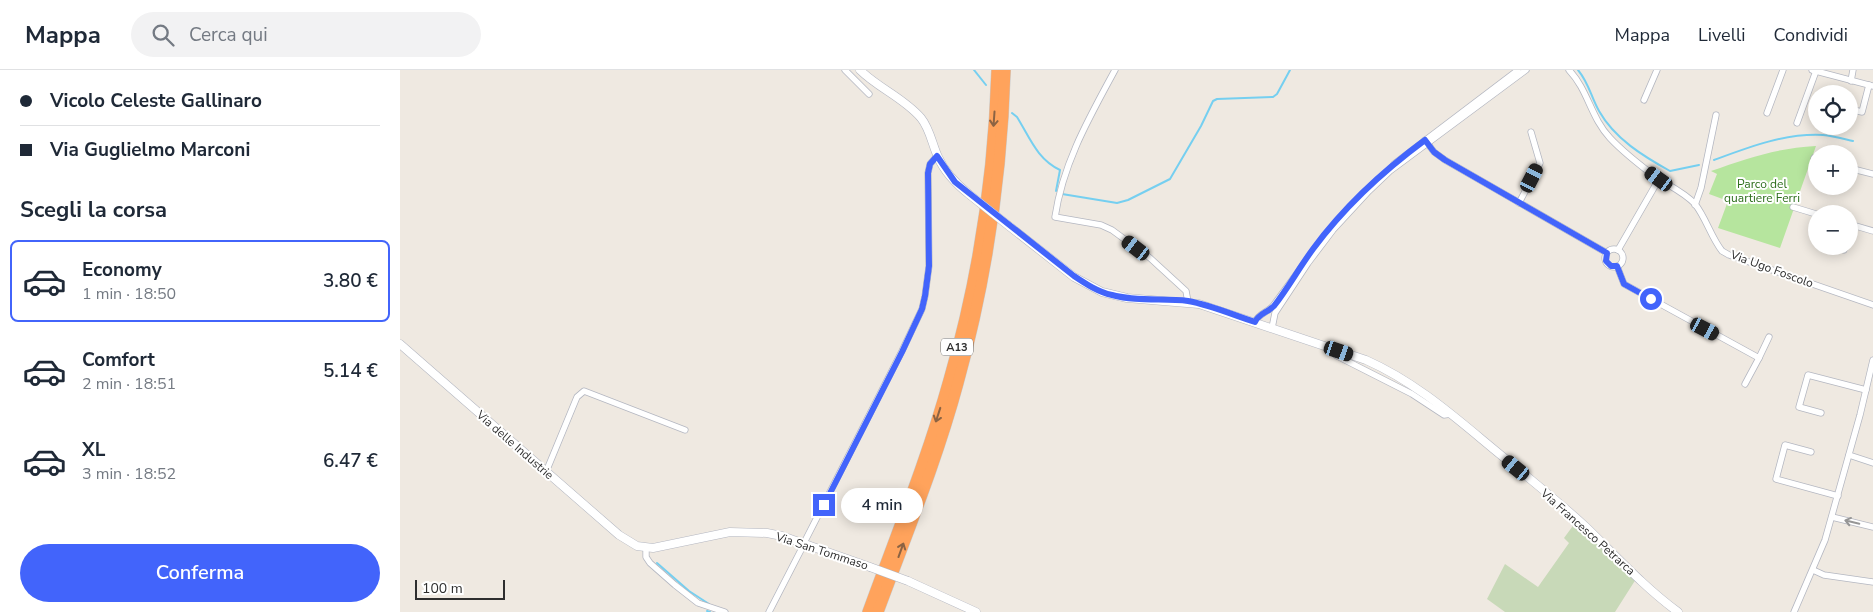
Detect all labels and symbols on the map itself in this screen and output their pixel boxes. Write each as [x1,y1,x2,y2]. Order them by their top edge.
one-way arrow [989,110,998,126]
car [1518,161,1545,195]
car [1642,164,1675,194]
park label: Parco del quartiere Ferri [1724,176,1800,206]
car [1119,233,1152,263]
street label: Via Ugo Foscolo [1727,246,1816,292]
route start [1640,288,1662,310]
car [1688,315,1721,343]
road number: A13 [941,338,973,356]
car [1322,339,1355,363]
street label: Via delle Industrie [472,406,557,483]
one-way arrow [933,407,942,423]
car [1499,453,1532,483]
street label: Via Francesco Petrarca [1537,485,1639,579]
callout: 4 min [842,488,924,522]
route end [813,494,835,516]
one-way arrow [1845,517,1861,526]
street label: Via San Tommaso [773,528,871,574]
one-way arrow [897,543,906,558]
scale bar [415,577,505,600]

